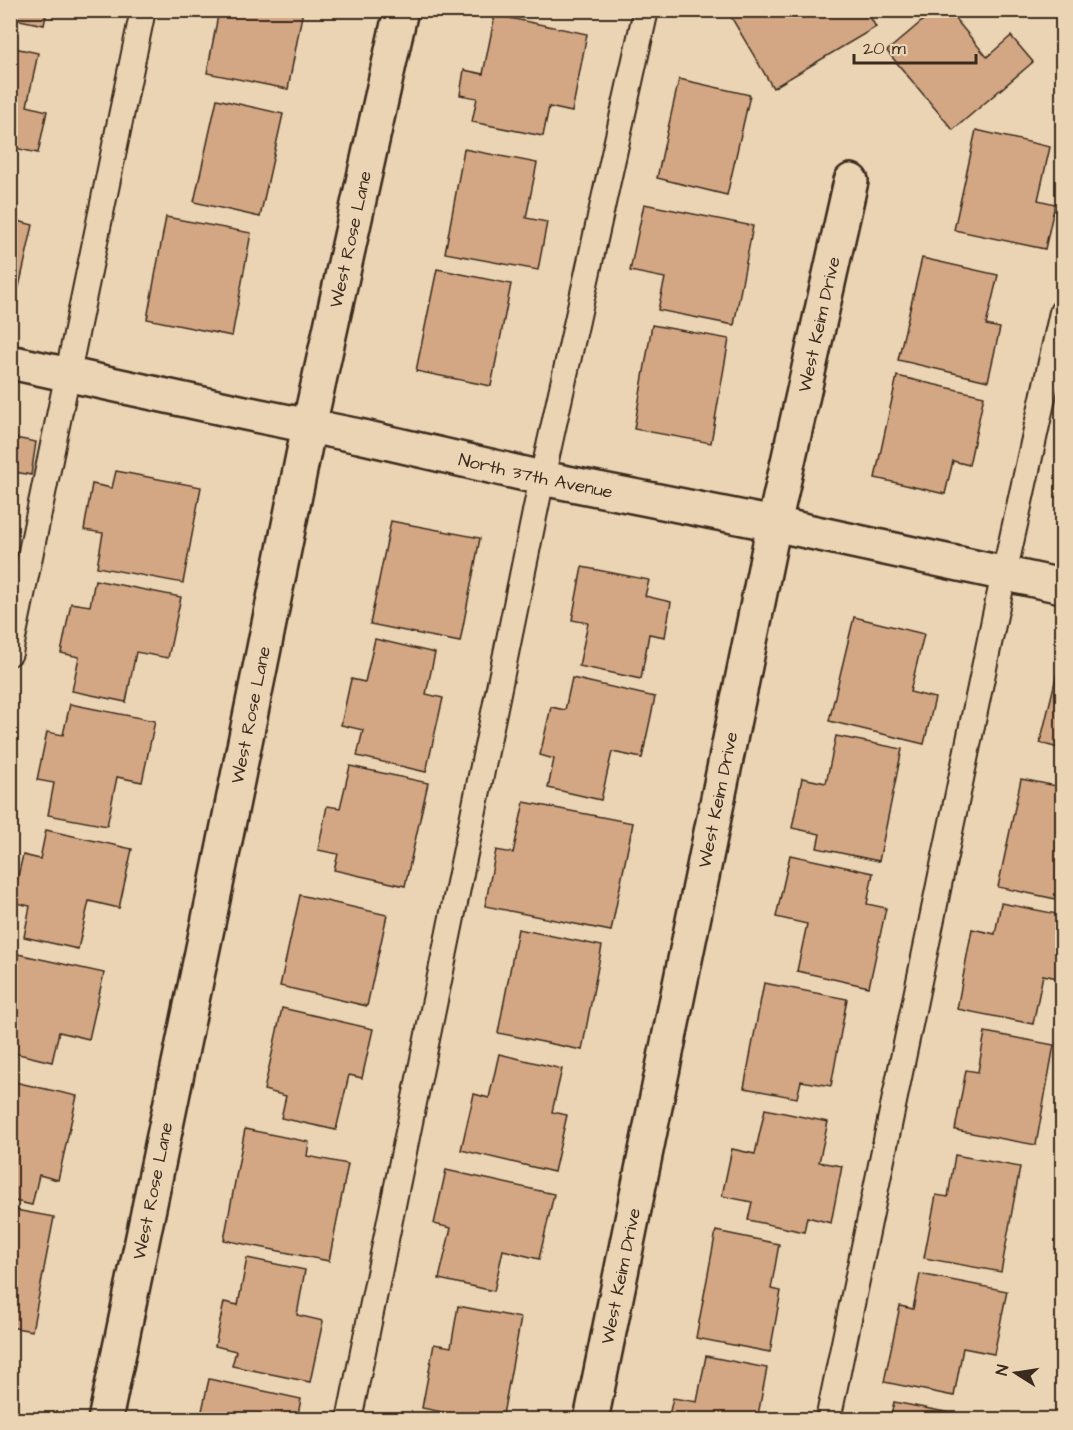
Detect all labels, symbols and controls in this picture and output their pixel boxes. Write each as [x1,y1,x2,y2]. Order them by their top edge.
scale bar [854,27,976,65]
text: 20 m [863,36,906,61]
street label: West Rose Lane [324,168,378,310]
street label: West Keim Drive [792,254,847,395]
street label: North 37th Avenue [456,447,615,505]
street label: West Rose Lane [225,644,277,786]
street label: West Keim Drive [692,729,744,870]
street label: West Rose Lane [127,1120,179,1262]
street label: West Keim Drive [595,1206,647,1346]
north arrow [986,1343,1046,1403]
text: N [991,1363,1014,1377]

